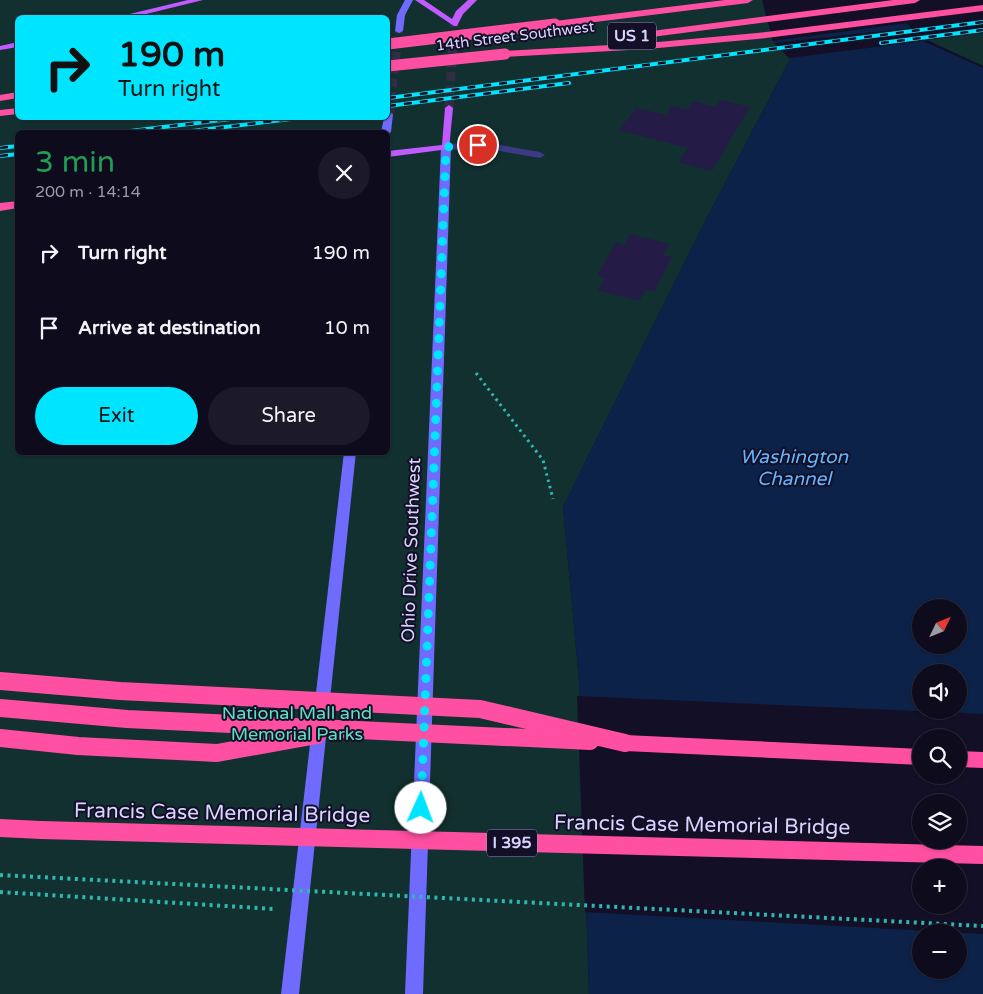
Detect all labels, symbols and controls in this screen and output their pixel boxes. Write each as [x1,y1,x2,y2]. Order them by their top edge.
street label: 14th Street Southwest [435,17,596,55]
road number: US 1 [608,22,656,50]
text: 190 m [118,34,225,76]
icon: right [35,35,100,100]
text: Turn right [118,76,220,102]
pin [457,124,499,166]
icon: arrive [464,131,492,159]
text: 3 min [35,144,115,181]
button: close [318,147,370,199]
text: 200 m · 14:14 [35,182,141,202]
icon: right [35,239,63,267]
text: Turn right [78,242,166,264]
text: 190 m [312,242,370,264]
icon: arrive [35,314,63,342]
text: Arrive at destination [78,317,261,339]
text: 10 m [324,317,370,339]
button: Exit [35,387,198,445]
button: Share [208,387,370,445]
water label: Washington Channel [740,446,849,490]
street label: Ohio Drive Southwest [397,457,425,643]
north arrow [912,599,968,654]
map controls [912,599,967,979]
button: sound [912,664,967,719]
park label: National Mall and Memorial Parks [222,702,372,745]
button: search [912,729,967,784]
position arrow [394,781,446,833]
button: layers [912,794,967,849]
street label: Francis Case Memorial Bridge [74,798,370,828]
street label: Francis Case Memorial Bridge [554,810,850,840]
road number: I 395 [487,830,537,856]
button: + [912,859,967,914]
button: − [912,924,967,979]

